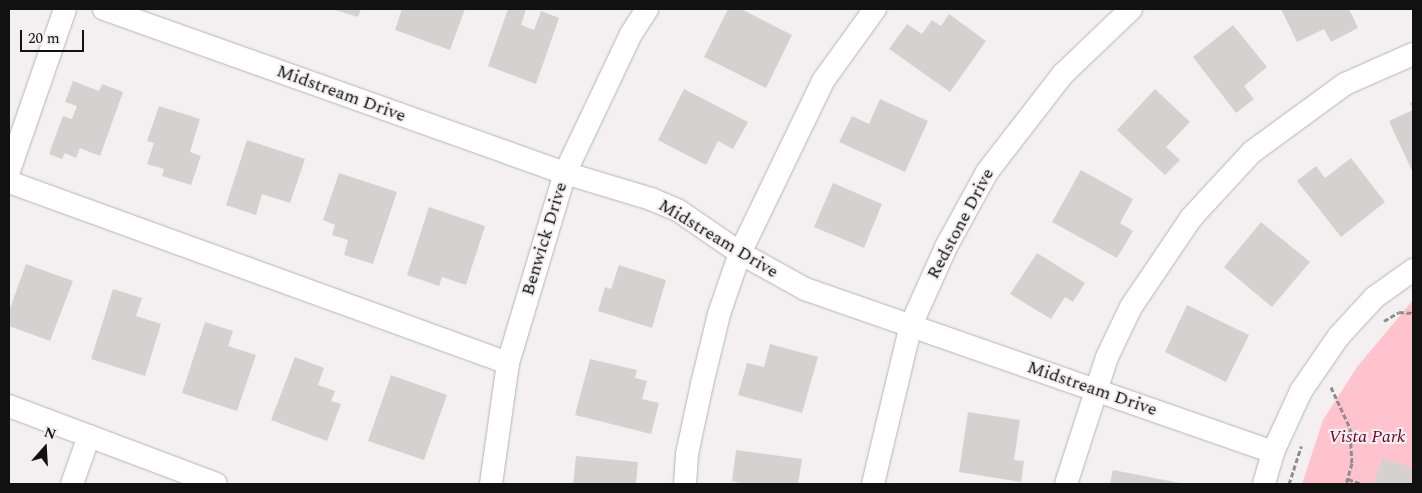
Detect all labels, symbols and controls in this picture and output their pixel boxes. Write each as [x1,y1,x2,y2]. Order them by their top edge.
scale bar [22,20,86,52]
text: 20 m [28,27,60,50]
street label: Midstream Drive [273,61,409,127]
street label: Redstone Drive [923,165,999,283]
street label: Benwick Drive [517,180,573,298]
street label: Midstream Drive [654,195,782,283]
street label: Midstream Drive [1024,357,1160,421]
text: N [41,422,59,445]
north arrow [20,423,70,473]
park label: Vista Park [1328,426,1406,448]

